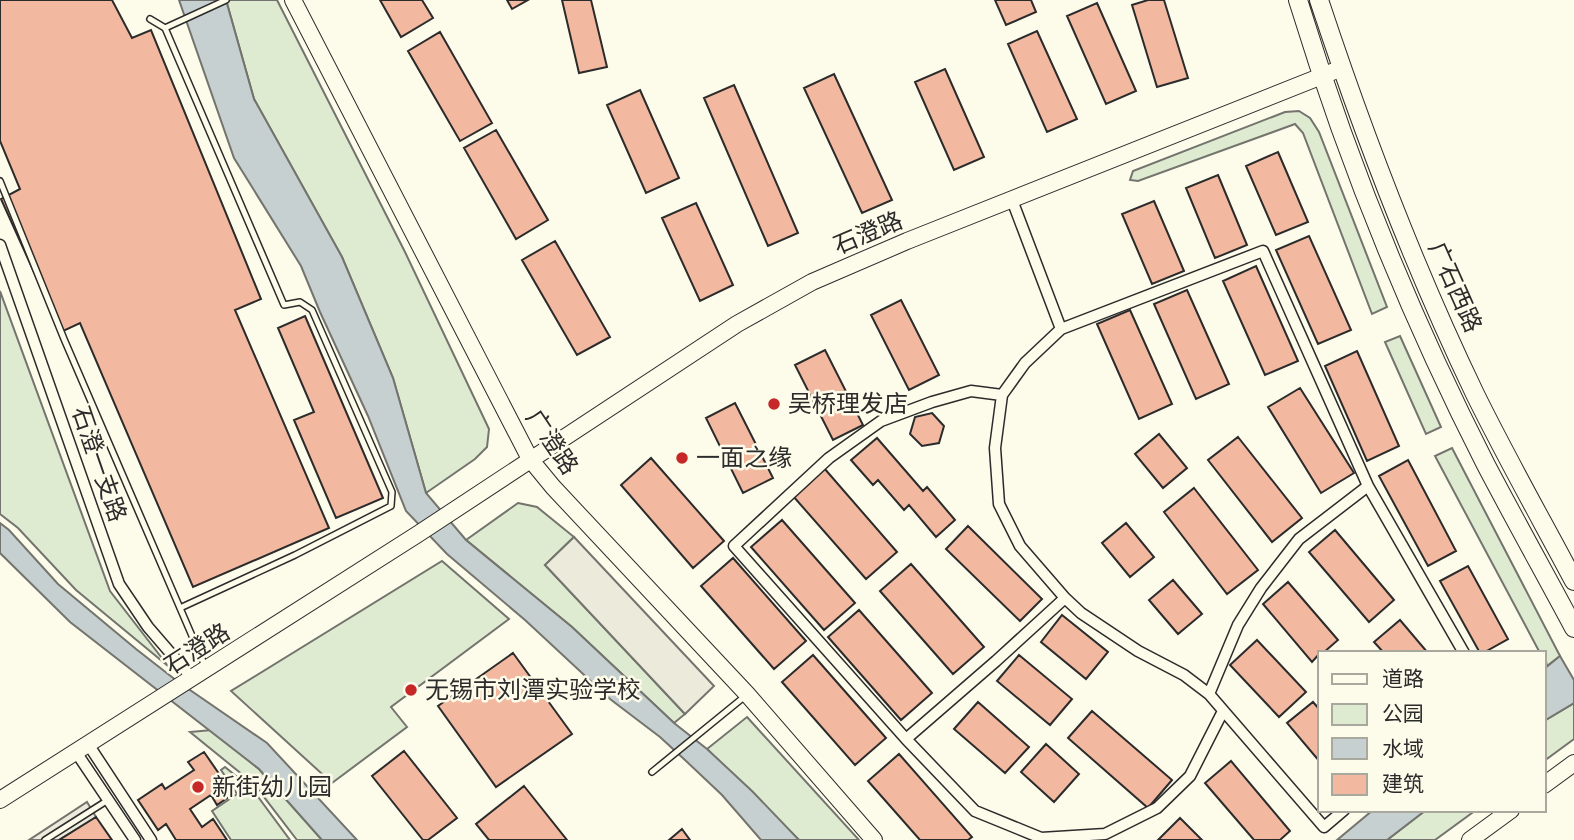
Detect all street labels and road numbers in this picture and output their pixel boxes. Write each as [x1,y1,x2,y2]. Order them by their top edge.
street label: 石澄路 [829,206,907,260]
street label: 广石西路 [1423,237,1487,337]
street label: 石澄一支路 [66,403,132,525]
street label: 广澄路 [520,404,584,480]
street label: 石澄路 [159,618,235,680]

